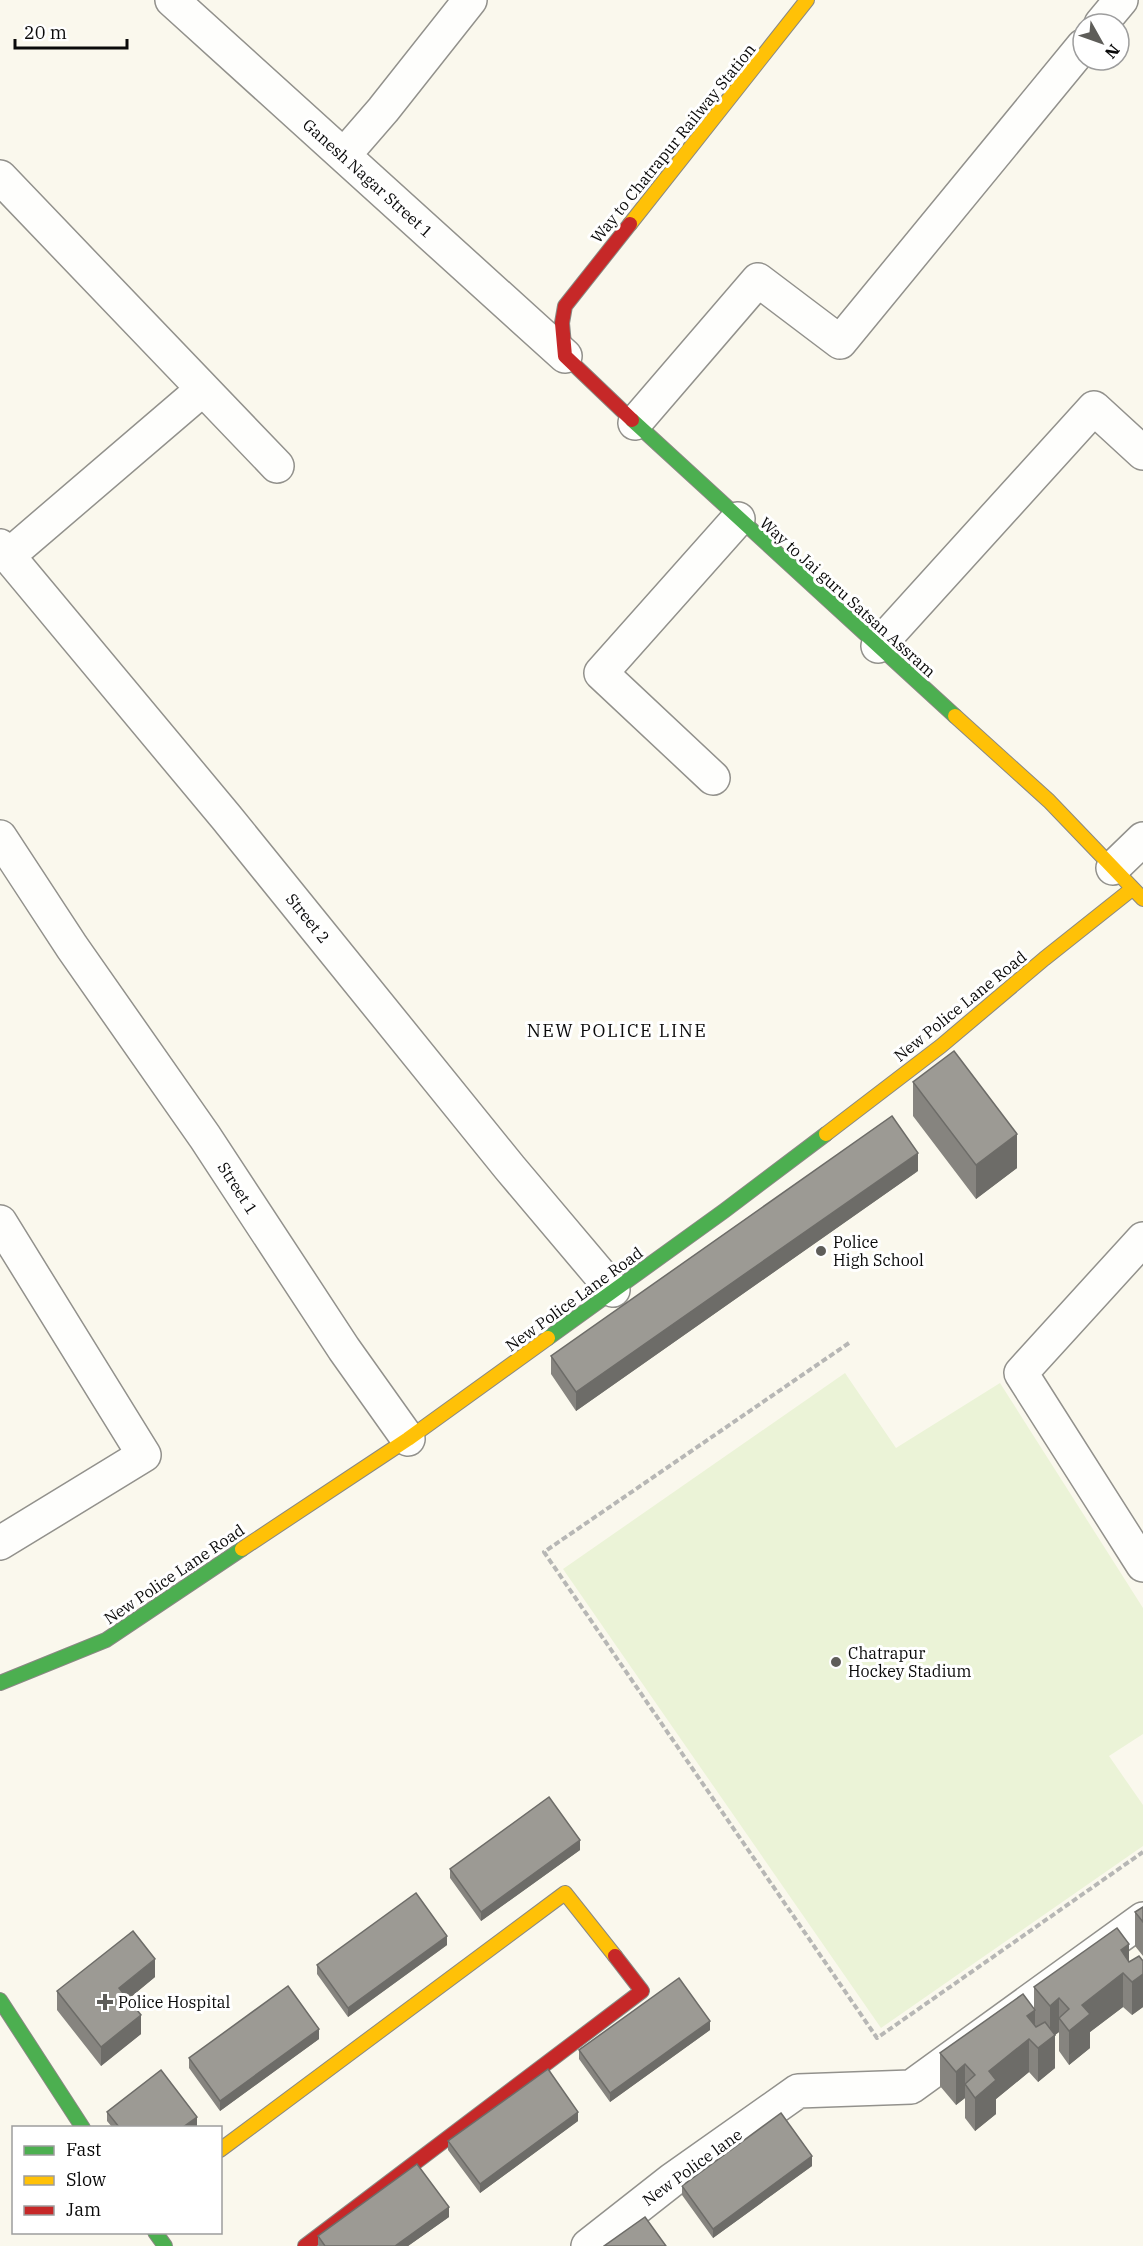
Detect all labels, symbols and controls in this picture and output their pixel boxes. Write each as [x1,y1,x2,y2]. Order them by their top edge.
scale bar [15,12,128,50]
north arrow [1071,12,1131,72]
text: 20 m [24,21,67,44]
street label: Way to Chatrapur Railway Station [586,39,760,247]
text: N [1101,40,1124,63]
street label: Ganesh Nagar Street 1 [299,114,437,242]
street label: Way to Jai guru Satsan Assram [756,513,940,681]
street label: Street 2 [282,889,334,947]
street label: New Police Lane Road [890,946,1031,1066]
district label: NEW POLICE LINE [527,1019,707,1042]
street label: Street 1 [214,1158,262,1218]
place label: Police High School [833,1232,924,1270]
street label: New Police Lane Road [501,1242,647,1356]
marker: Police High School [814,1244,828,1258]
street label: New Police Lane Road [100,1519,248,1628]
place label: Chatrapur Hockey Stadium [848,1643,972,1681]
marker: Chatrapur Hockey Stadium [829,1655,843,1669]
place label: Police Hospital [118,1992,231,2012]
marker: Police Hospital [96,1993,114,2011]
street label: New Police lane [638,2124,746,2210]
legend [12,2126,222,2234]
text: Fast [66,2138,101,2161]
text: Slow [66,2168,106,2191]
text: Jam [66,2198,101,2221]

